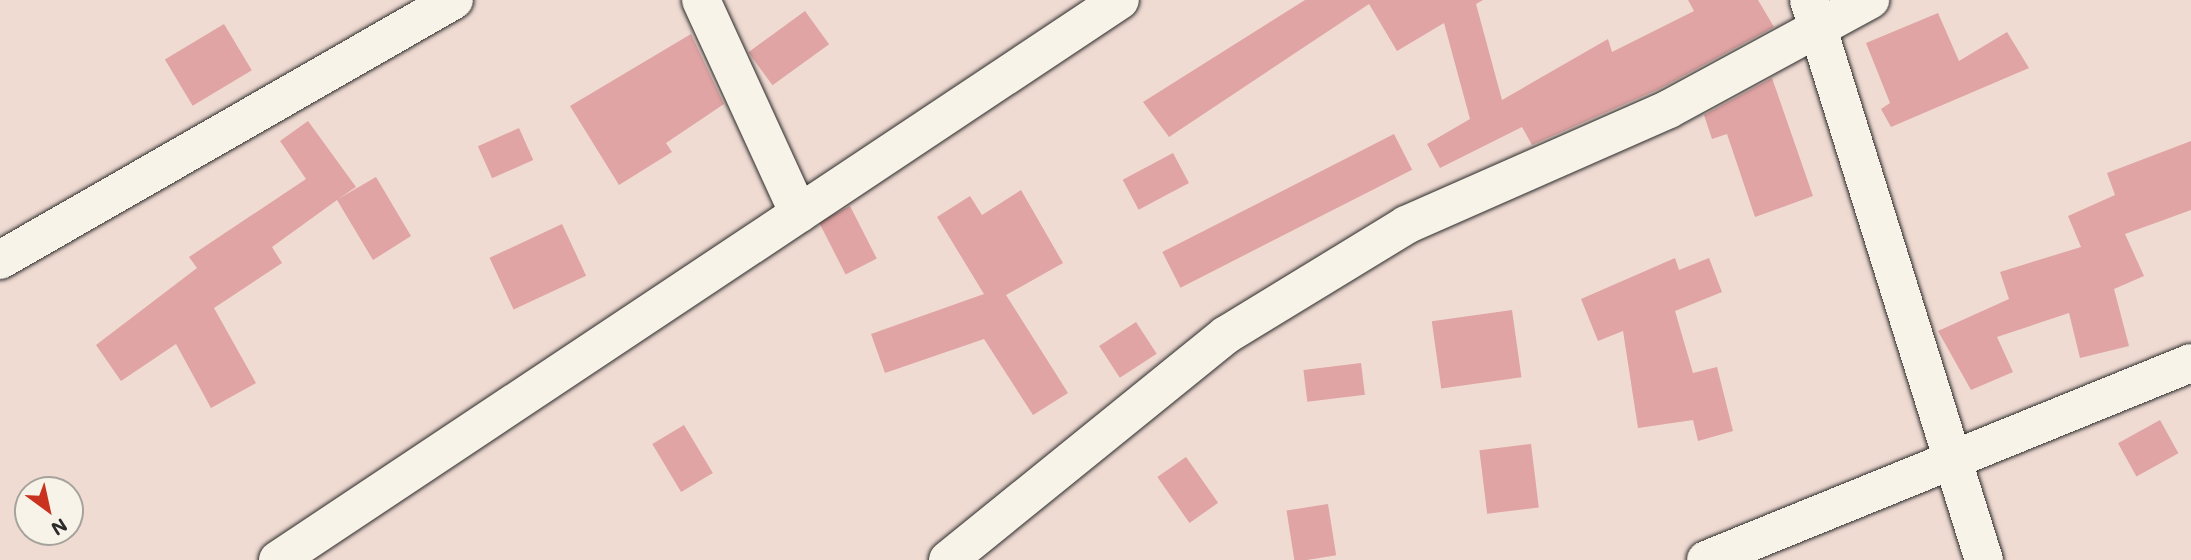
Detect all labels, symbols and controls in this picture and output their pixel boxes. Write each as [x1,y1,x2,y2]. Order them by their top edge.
north arrow [14,476,84,546]
text: N [47,513,72,542]

